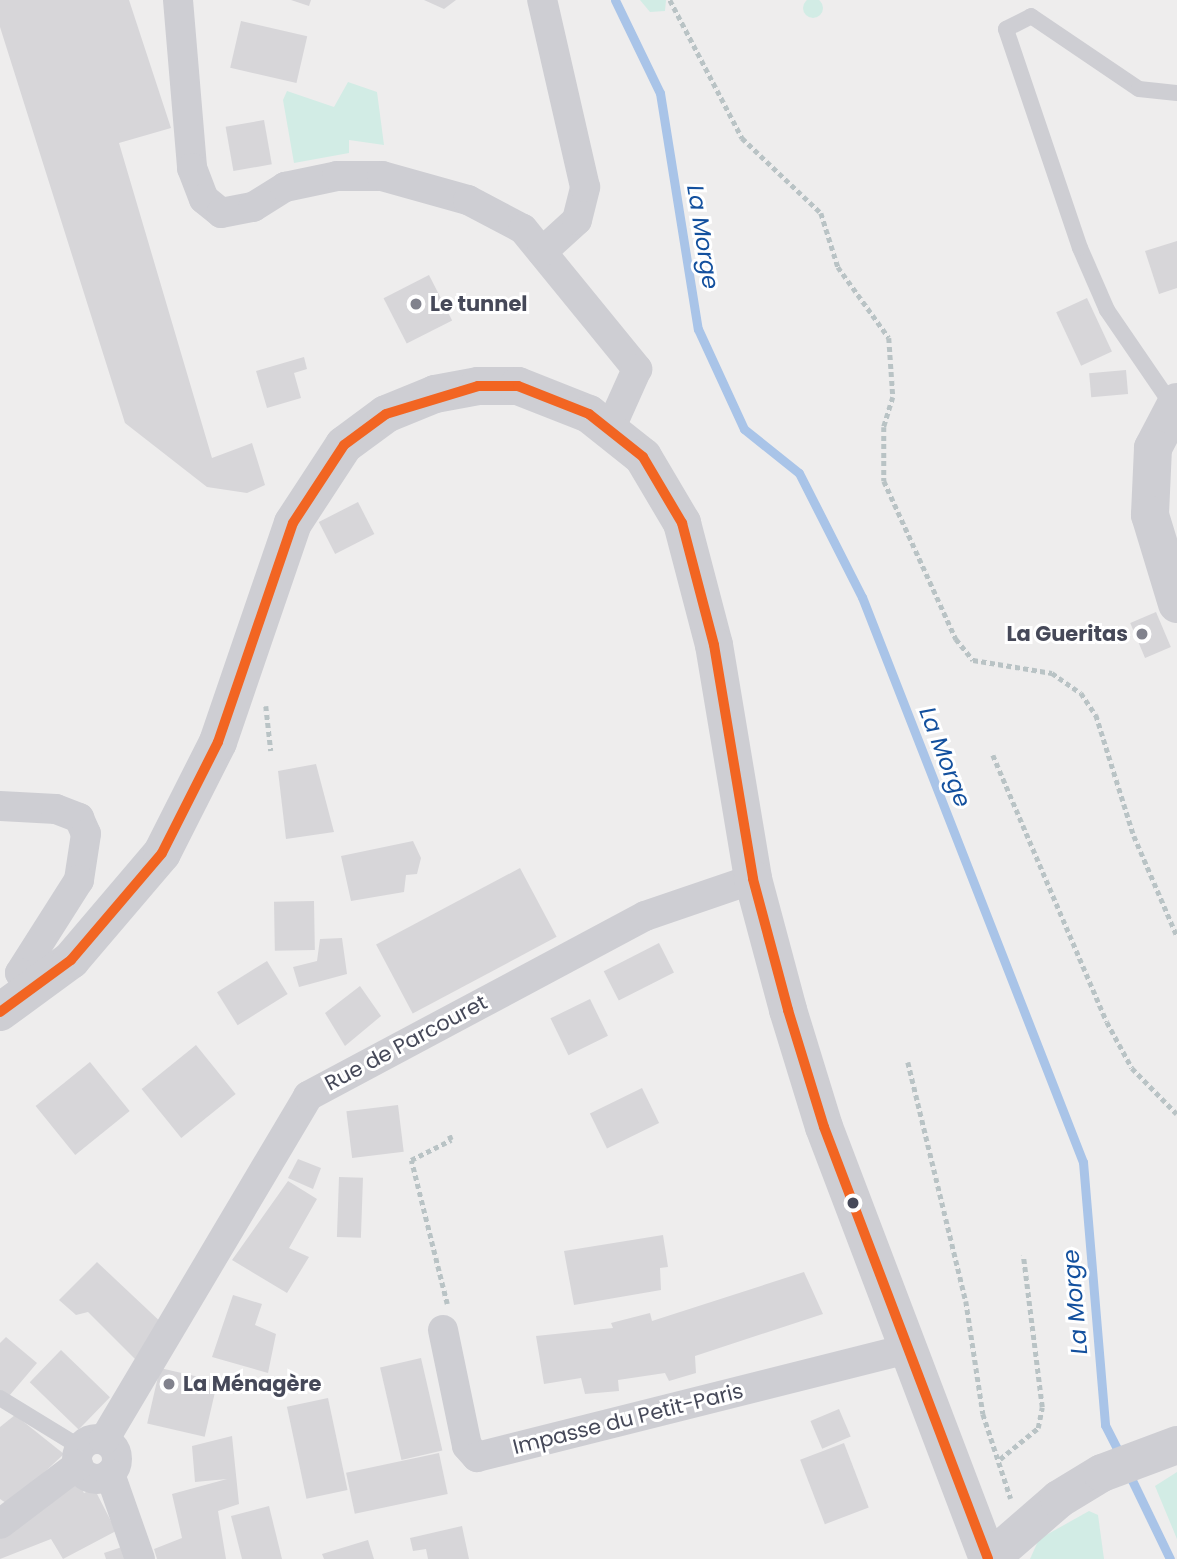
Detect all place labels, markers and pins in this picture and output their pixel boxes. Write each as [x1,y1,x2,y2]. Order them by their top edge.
place label: Le tunnel [430,291,528,317]
marker: Le tunnel [408,296,424,312]
place label: La Gueritas [1006,621,1128,647]
marker: La Gueritas [1134,626,1150,642]
unlabelled marker [846,1196,860,1210]
place label: La Ménagère [183,1371,321,1397]
marker: La Ménagère [161,1376,177,1392]

